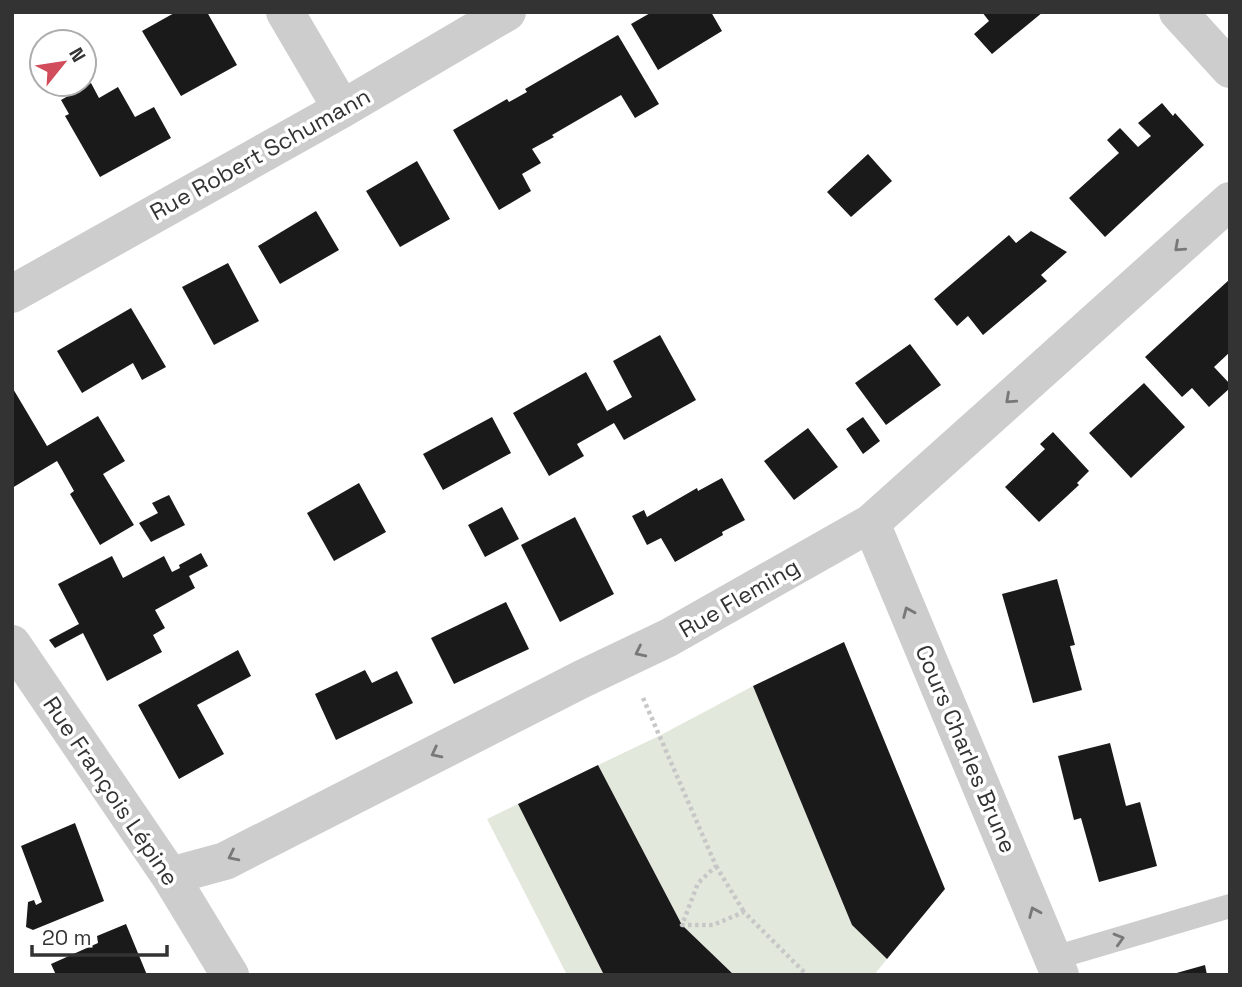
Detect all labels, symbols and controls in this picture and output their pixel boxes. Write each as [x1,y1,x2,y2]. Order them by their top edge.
north arrow [28,28,98,98]
text: N [63,43,91,67]
street label: Rue Robert Schumann [145,81,375,227]
one-way arrow [1174,239,1187,251]
one-way arrow [1005,391,1018,404]
street label: Rue Fleming [673,551,805,645]
one-way arrow [902,606,916,619]
street label: Cours Charles Brune [909,640,1023,858]
one-way arrow [635,644,647,658]
street label: Rue François Lépine [36,691,186,891]
one-way arrow [431,745,443,759]
one-way arrow [228,848,240,862]
one-way arrow [1028,906,1042,919]
scale bar [32,914,166,958]
text: 20 m [42,924,92,951]
one-way arrow [1113,932,1125,947]

